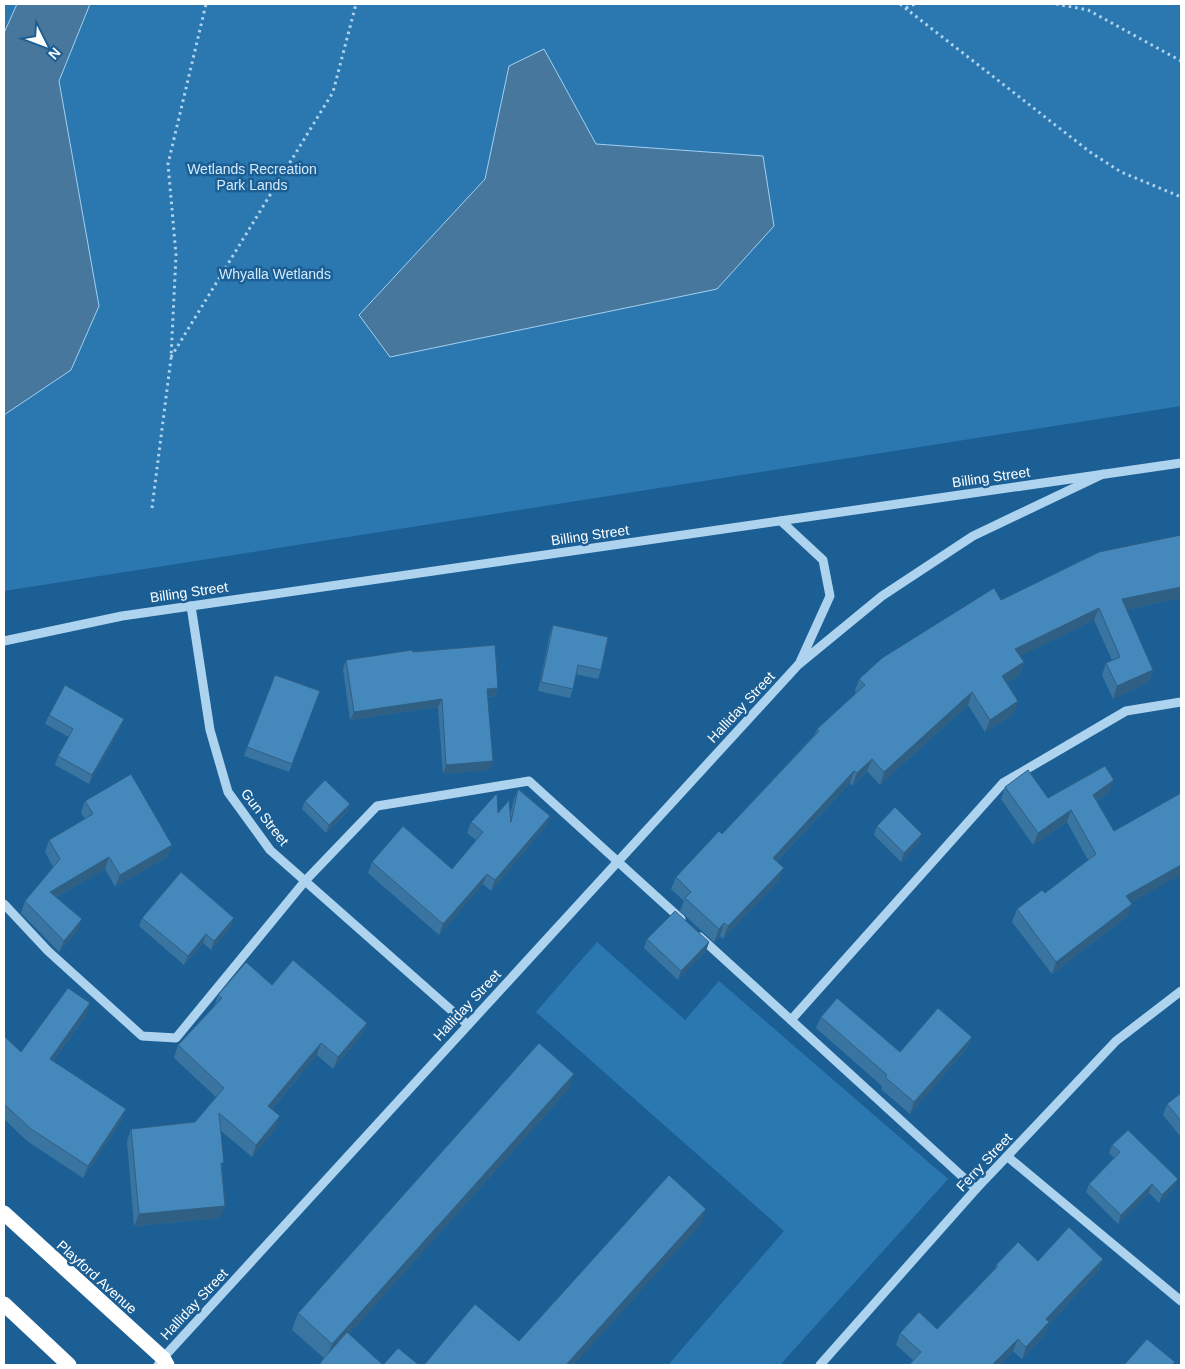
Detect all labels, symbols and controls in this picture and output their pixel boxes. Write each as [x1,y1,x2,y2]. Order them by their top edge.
north arrow [20,20,70,70]
text: N [45,45,64,63]
park label: Wetlands Recreation Park Lands [187,161,317,193]
park label: Whyalla Wetlands [219,266,331,282]
street label: Billing Street [951,464,1031,490]
street label: Billing Street [550,522,630,548]
street label: Billing Street [149,579,229,605]
street label: Halliday Street [704,668,778,746]
street label: Gun Street [238,785,292,849]
street label: Halliday Street [430,966,504,1044]
street label: Ferry Street [953,1129,1015,1194]
street label: Playford Avenue [54,1237,140,1317]
street label: Halliday Street [157,1265,231,1343]

